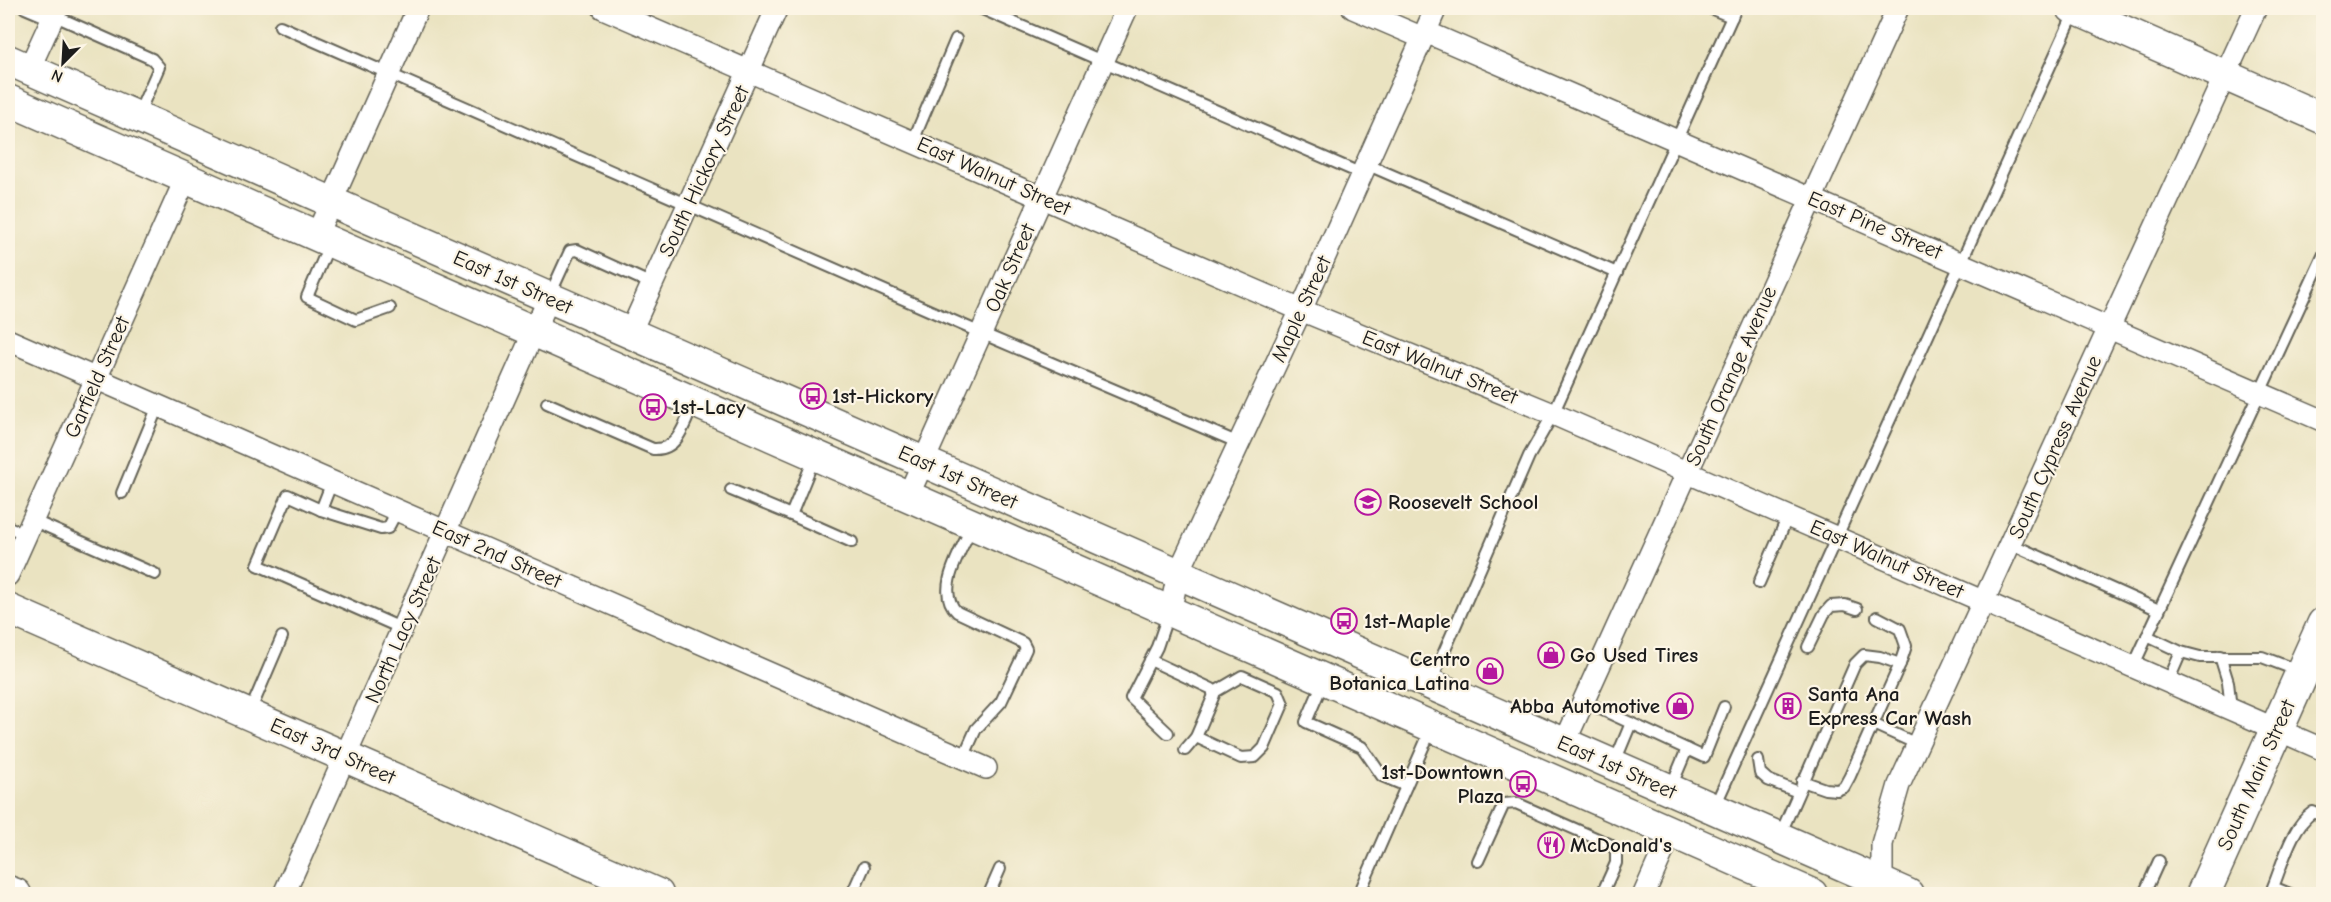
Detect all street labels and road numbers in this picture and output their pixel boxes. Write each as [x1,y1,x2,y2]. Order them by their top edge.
street label: South Hickory Street [654,81,755,260]
street label: East Walnut Street [914,131,1075,221]
street label: East Pine Street [1804,186,1947,264]
street label: Oak Street [980,219,1041,316]
street label: East 1st Street [450,245,577,319]
street label: Maple Street [1266,251,1336,366]
street label: South Orange Avenue [1681,282,1781,470]
street label: Garfield Street [59,312,135,442]
street label: East Walnut Street [1359,325,1522,409]
street label: South Cypress Avenue [2004,352,2106,542]
street label: East 1st Street [895,440,1022,514]
street label: East Walnut Street [1807,514,1968,604]
street label: East 2nd Street [429,515,566,594]
street label: North Lacy Street [360,552,446,707]
street label: South Main Street [2212,695,2300,854]
street label: East 3rd Street [267,713,400,790]
street label: East 1st Street [1554,730,1681,804]

